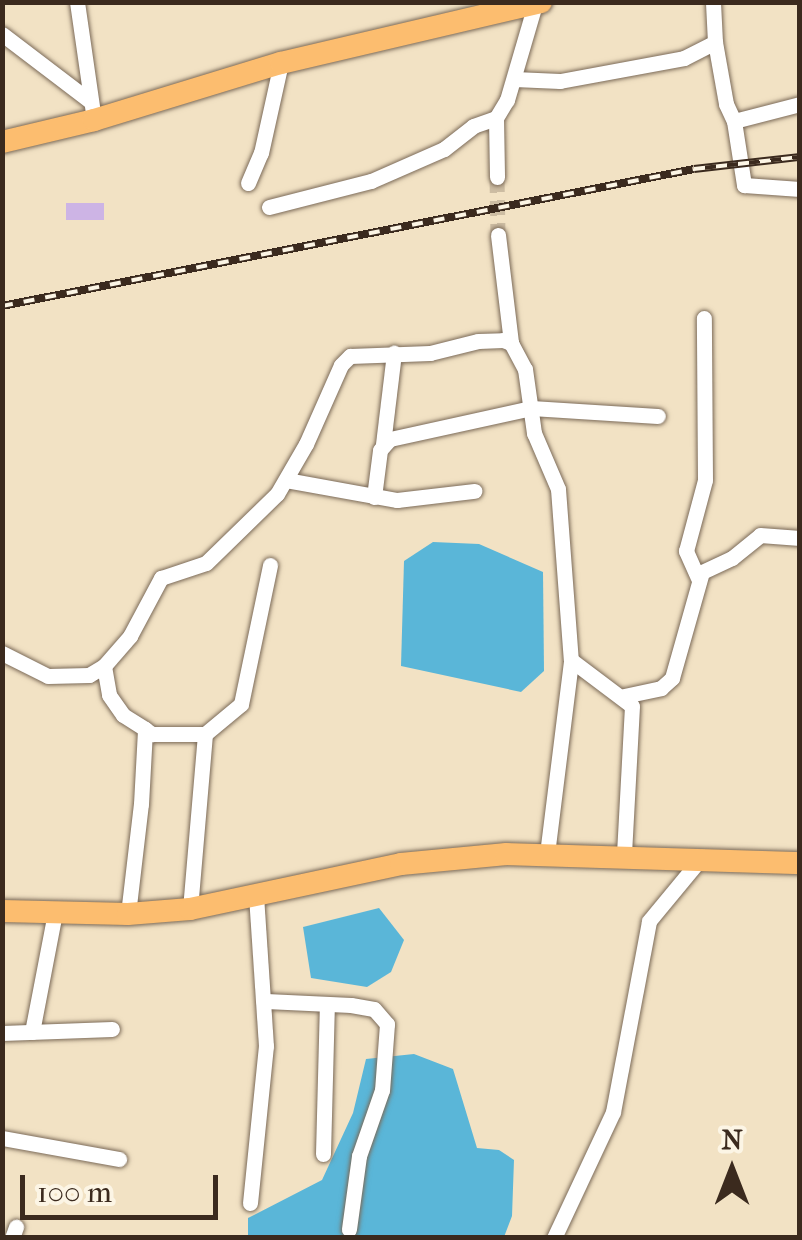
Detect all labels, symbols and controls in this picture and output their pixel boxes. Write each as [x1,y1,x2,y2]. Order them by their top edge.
north arrow [682,1120,782,1220]
text: N [721,1123,743,1156]
scale bar [25,1155,222,1217]
text: 100 m [37,1175,112,1210]

